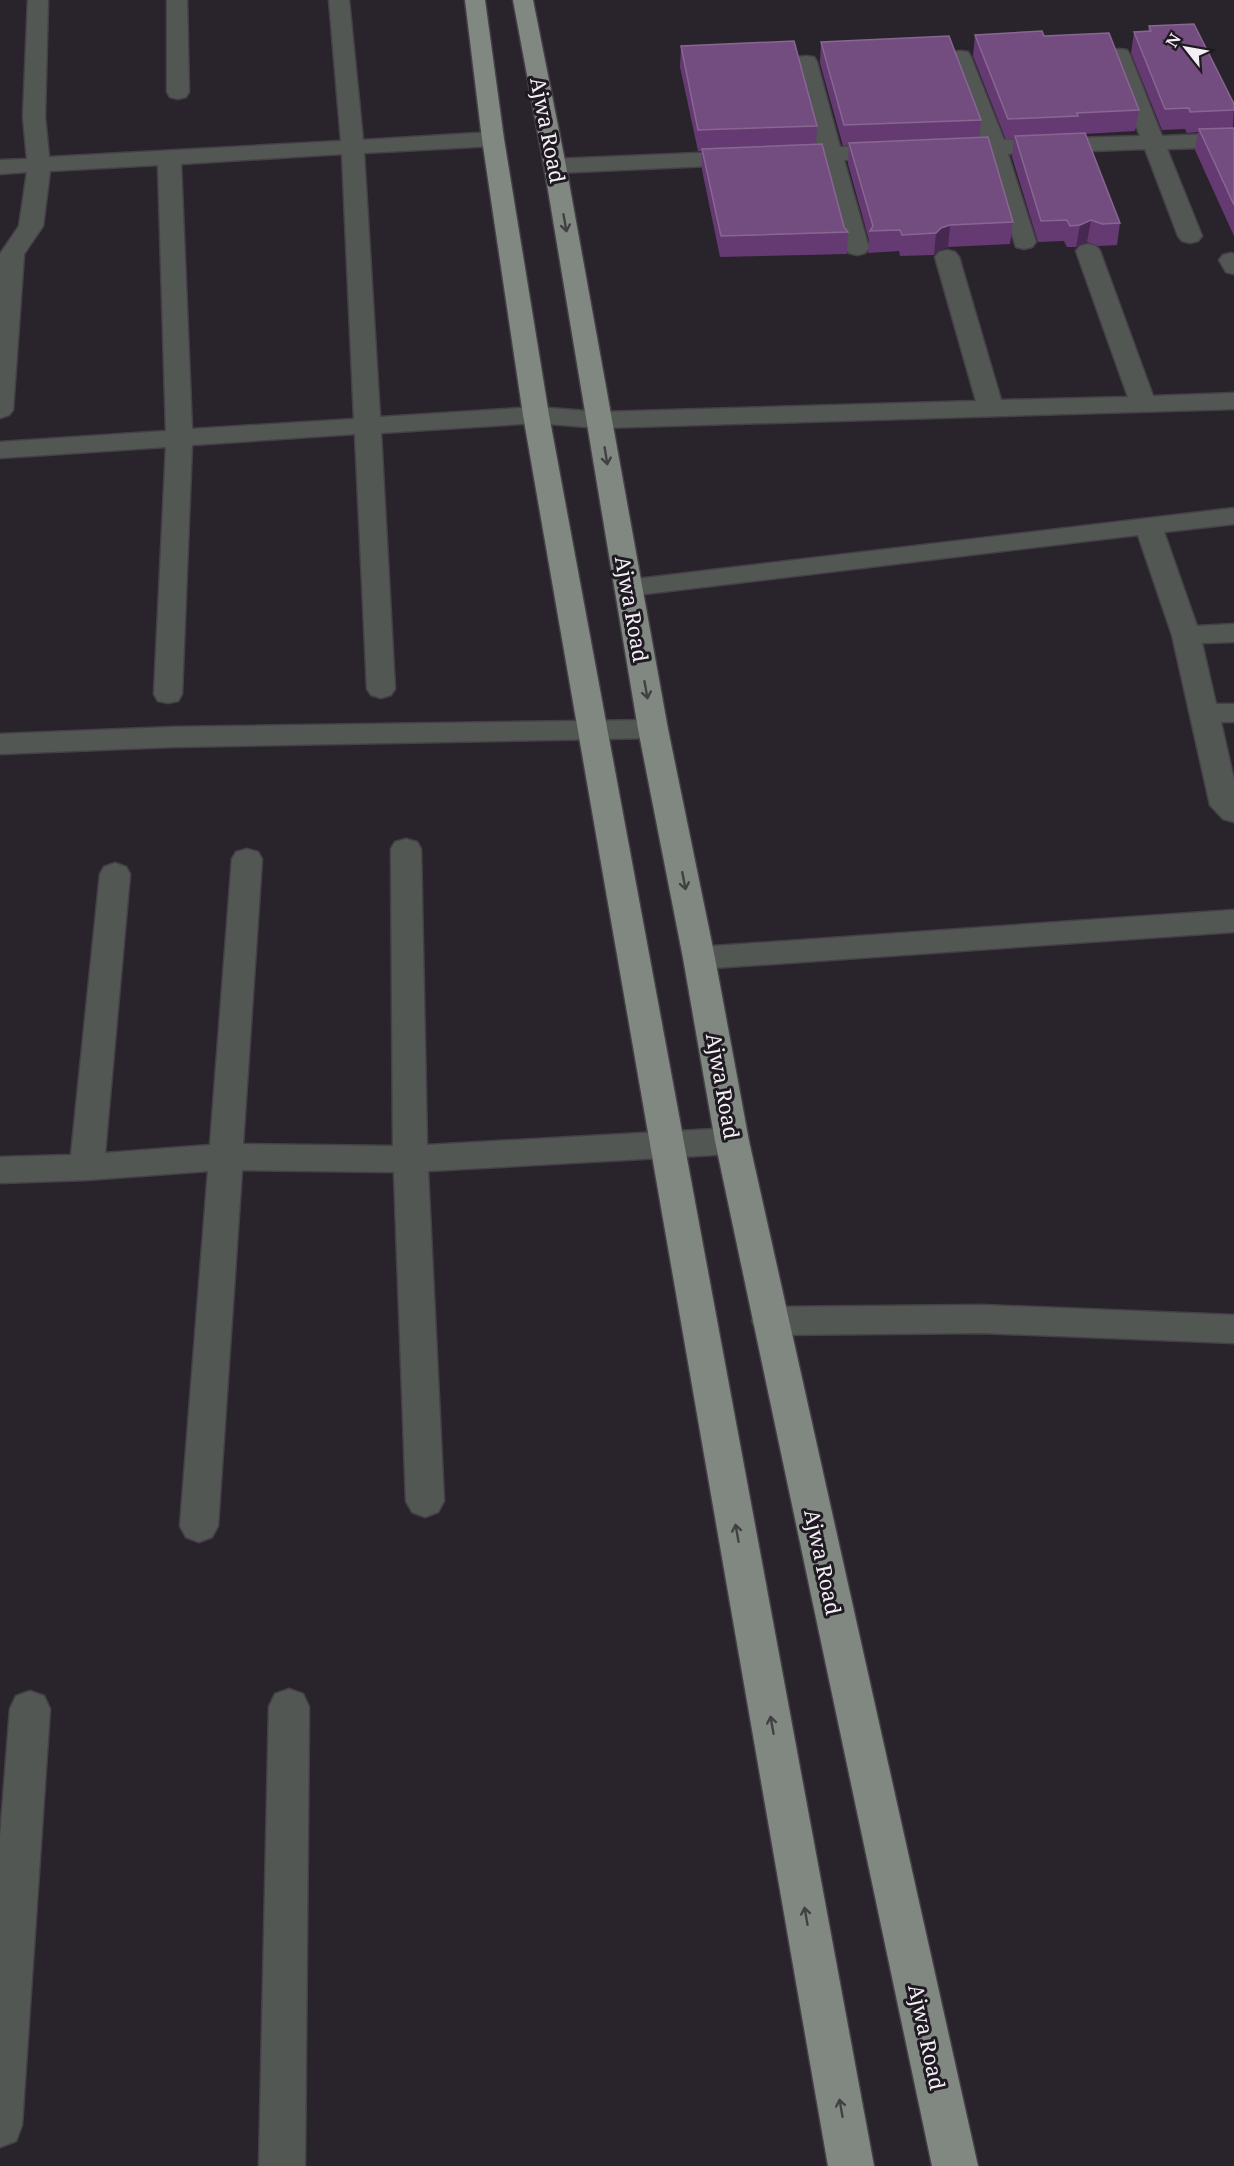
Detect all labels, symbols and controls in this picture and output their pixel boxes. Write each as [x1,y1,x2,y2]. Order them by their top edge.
north arrow [1156,18,1216,78]
text: N [1160,29,1186,51]
street label: Ajwa Road [524,75,572,185]
one-way arrow [560,212,571,232]
one-way arrow [600,446,611,465]
street label: Ajwa Road [609,554,655,664]
one-way arrow [641,679,652,699]
one-way arrow [678,871,690,890]
street label: Ajwa Road [700,1031,746,1141]
street label: Ajwa Road [798,1507,848,1617]
one-way arrow [732,1523,743,1543]
one-way arrow [766,1715,777,1735]
one-way arrow [800,1907,811,1927]
street label: Ajwa Road [902,1982,952,2092]
one-way arrow [835,2099,846,2119]

